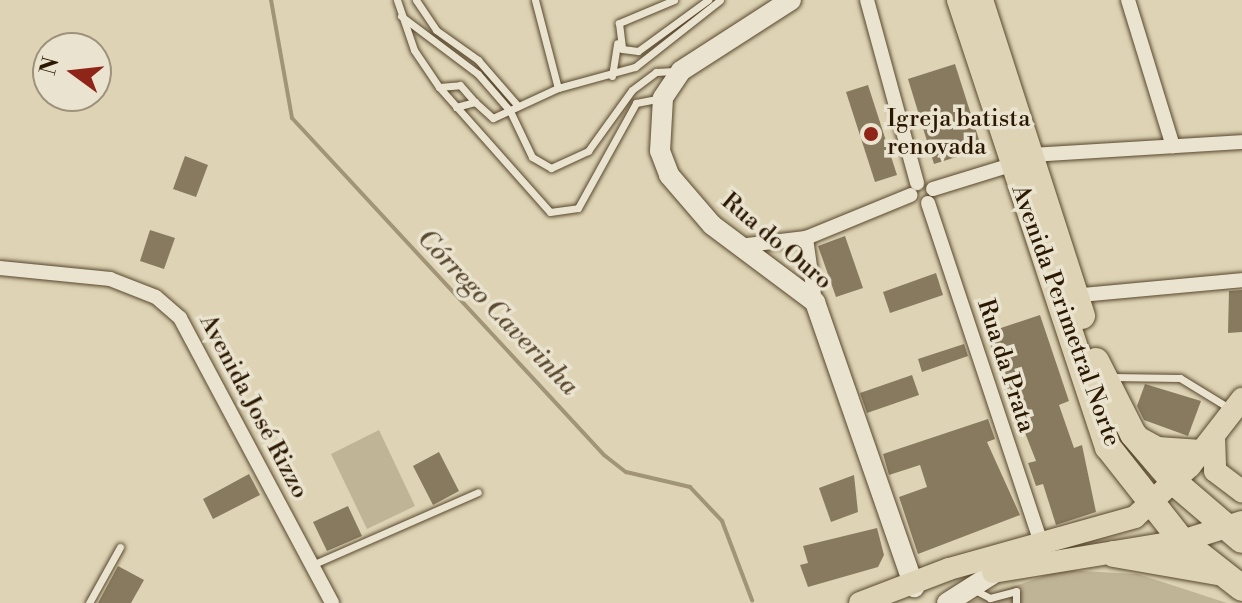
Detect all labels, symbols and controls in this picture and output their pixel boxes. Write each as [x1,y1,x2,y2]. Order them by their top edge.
north arrow [32,32,112,112]
text: N [35,54,66,78]
place label: Igreja batista renovada [887,106,1030,162]
marker: Igreja batista renovada [862,125,880,143]
street label: Avenida Perimetral Norte [1004,181,1126,451]
street label: Rua do Ouro [715,187,837,297]
water label: Córrego Caverinha [410,224,584,402]
street label: Rua da Prata [970,296,1040,436]
street label: Avenida José Rizzo [192,310,314,504]

